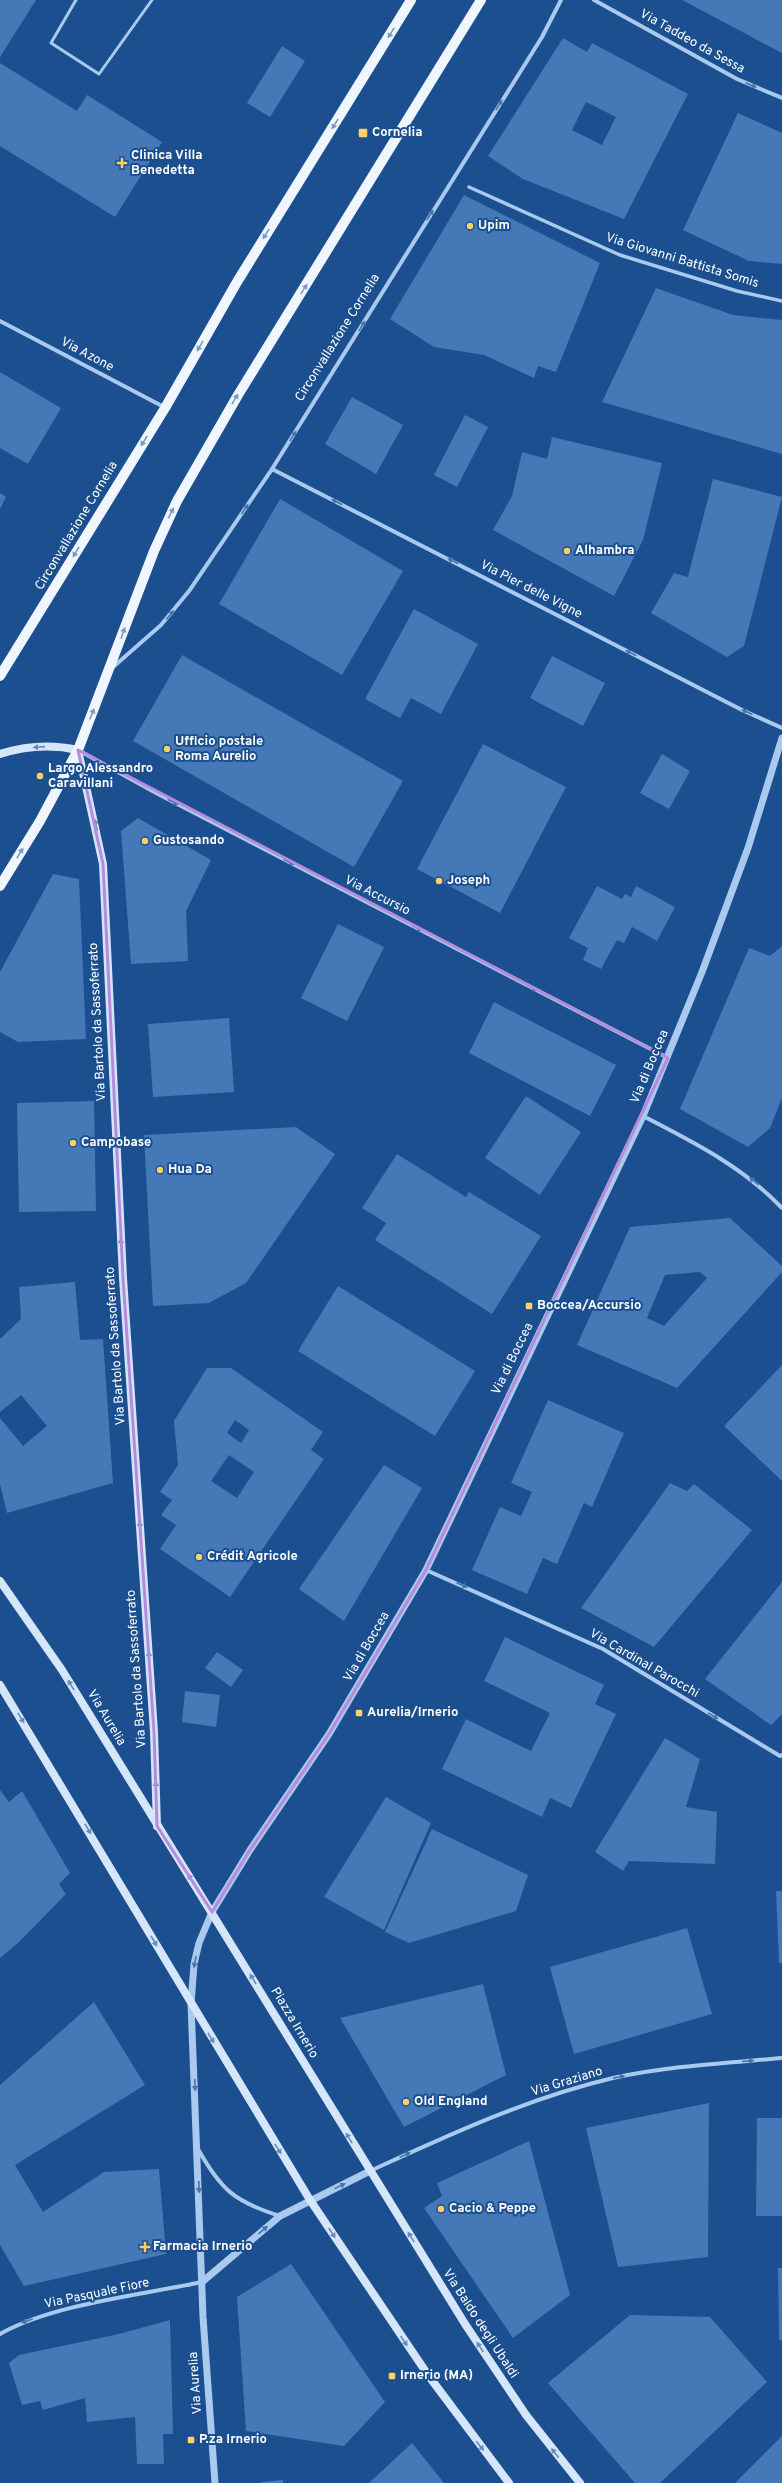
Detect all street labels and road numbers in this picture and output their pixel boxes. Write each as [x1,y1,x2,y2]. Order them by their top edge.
street label: Via Taddeo da Sessa [637,6,747,78]
street label: Via Giovanni Battista Somis [603,230,761,292]
street label: Circonvallazione Cornelia [292,271,384,405]
street label: Via Azone [58,334,116,376]
street label: Circonvallazione Cornelia [32,459,122,593]
street label: Via Pier delle Vigne [477,557,585,623]
street label: Via Accursio [341,873,413,919]
street label: Via Bartolo da Sassoferrato [86,942,110,1102]
street label: Via di Boccea [627,1028,673,1106]
street label: Via Bartolo da Sassoferrato [102,1266,130,1426]
street label: Via di Boccea [489,1320,537,1398]
street label: Via Bartolo da Sassoferrato [123,1589,151,1749]
street label: Via di Boccea [340,1609,394,1685]
street label: Via Cardinal Parocchi [586,1626,702,1702]
street label: Via Aurelia [83,1687,129,1749]
street label: Piazza Irnerio [266,1985,322,2061]
street label: Via Graziano [529,2064,605,2100]
street label: Via Baldo degli Ubaldi [439,2266,521,2382]
street label: Via Pasquale Fiore [43,2275,151,2313]
street label: Via Aurelia [186,2351,206,2415]

